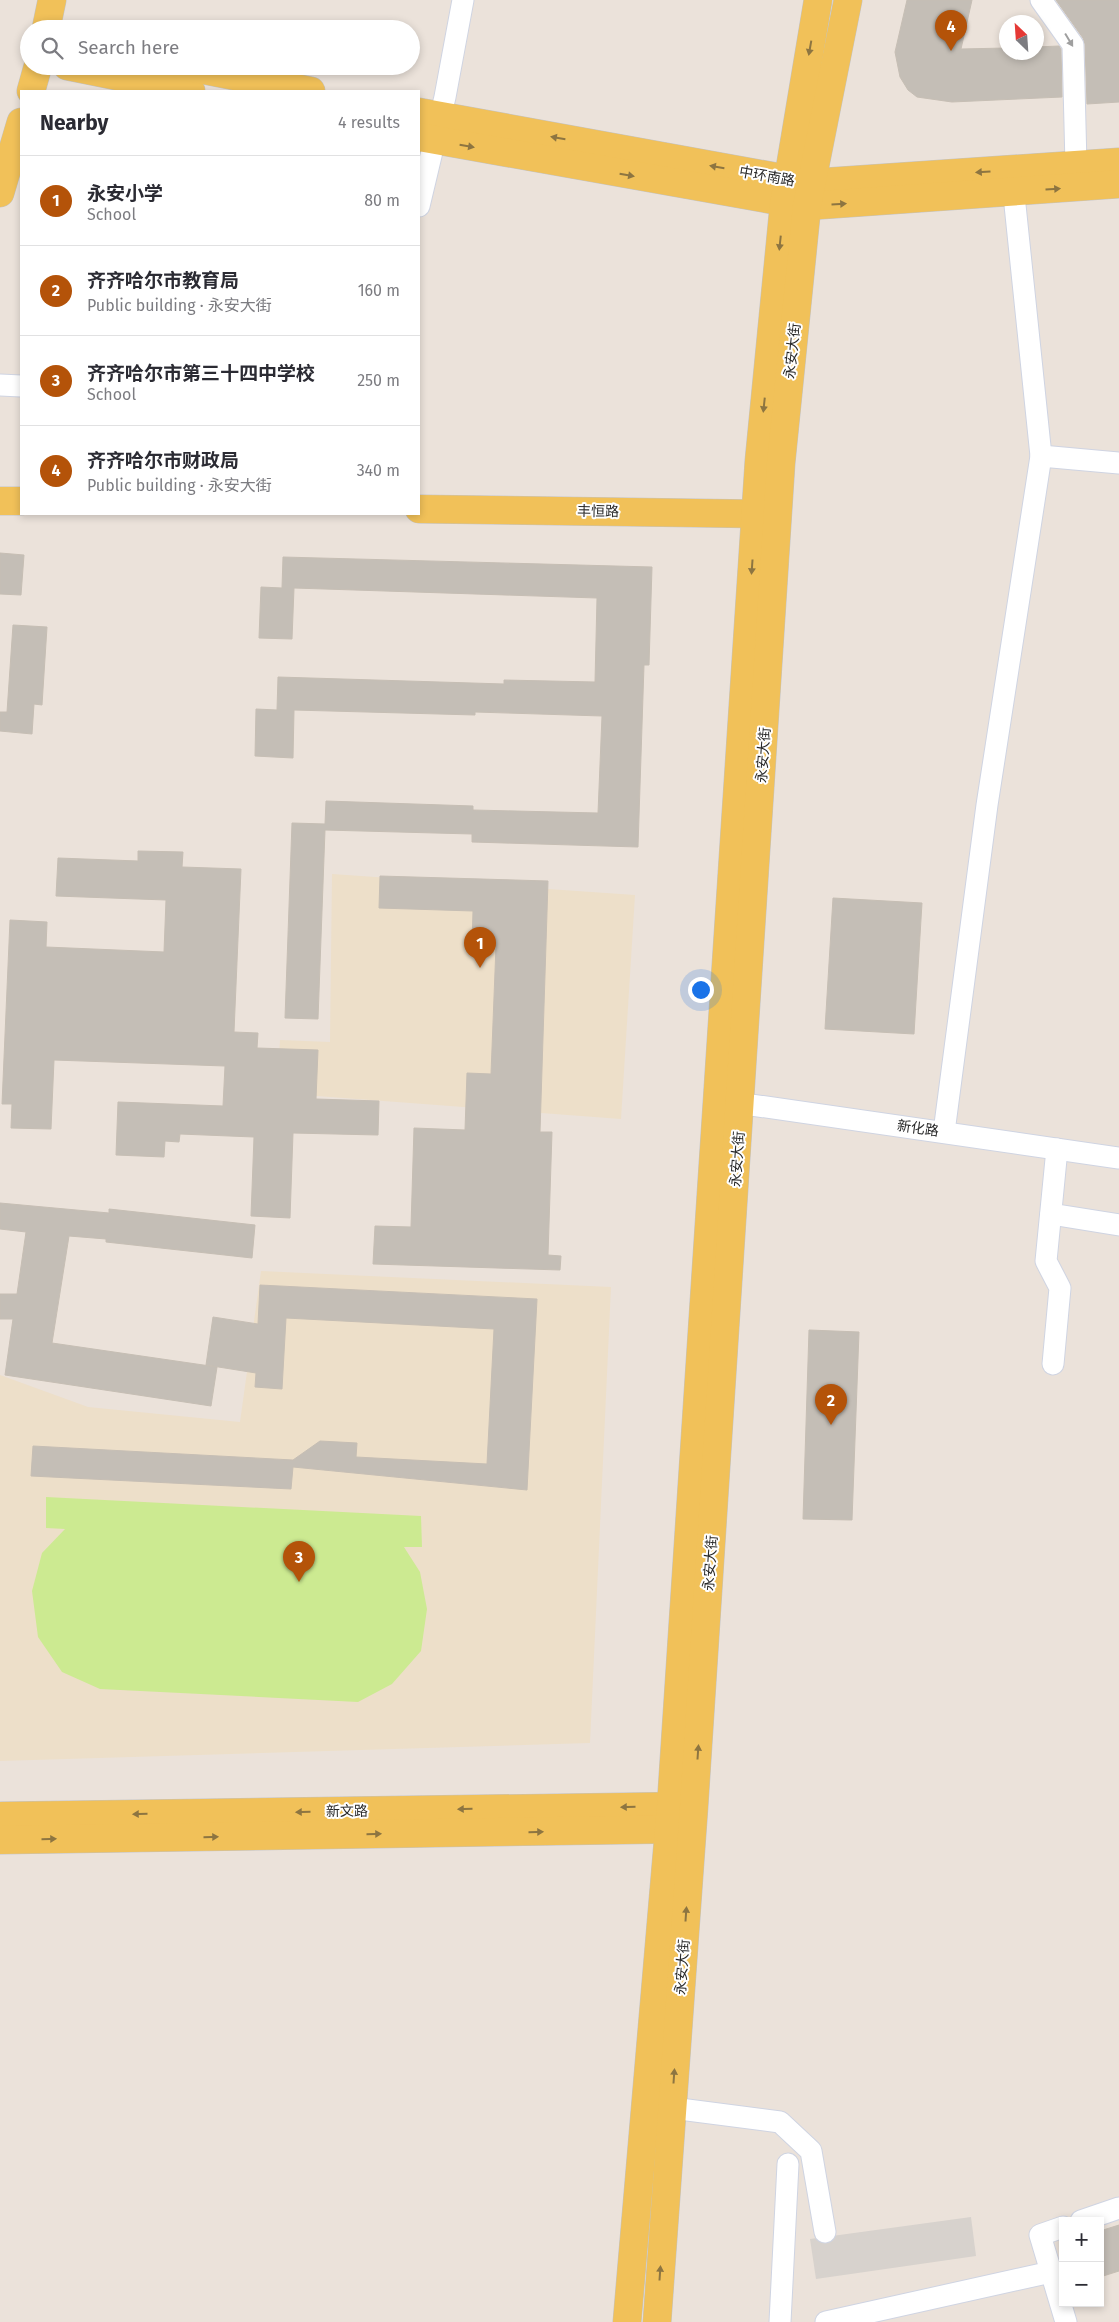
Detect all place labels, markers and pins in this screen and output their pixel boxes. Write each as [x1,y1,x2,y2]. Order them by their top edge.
pin: 4 [935,10,967,51]
pin: 1 [464,927,496,968]
pin: 2 [815,1384,847,1425]
pin: 3 [283,1541,315,1582]

